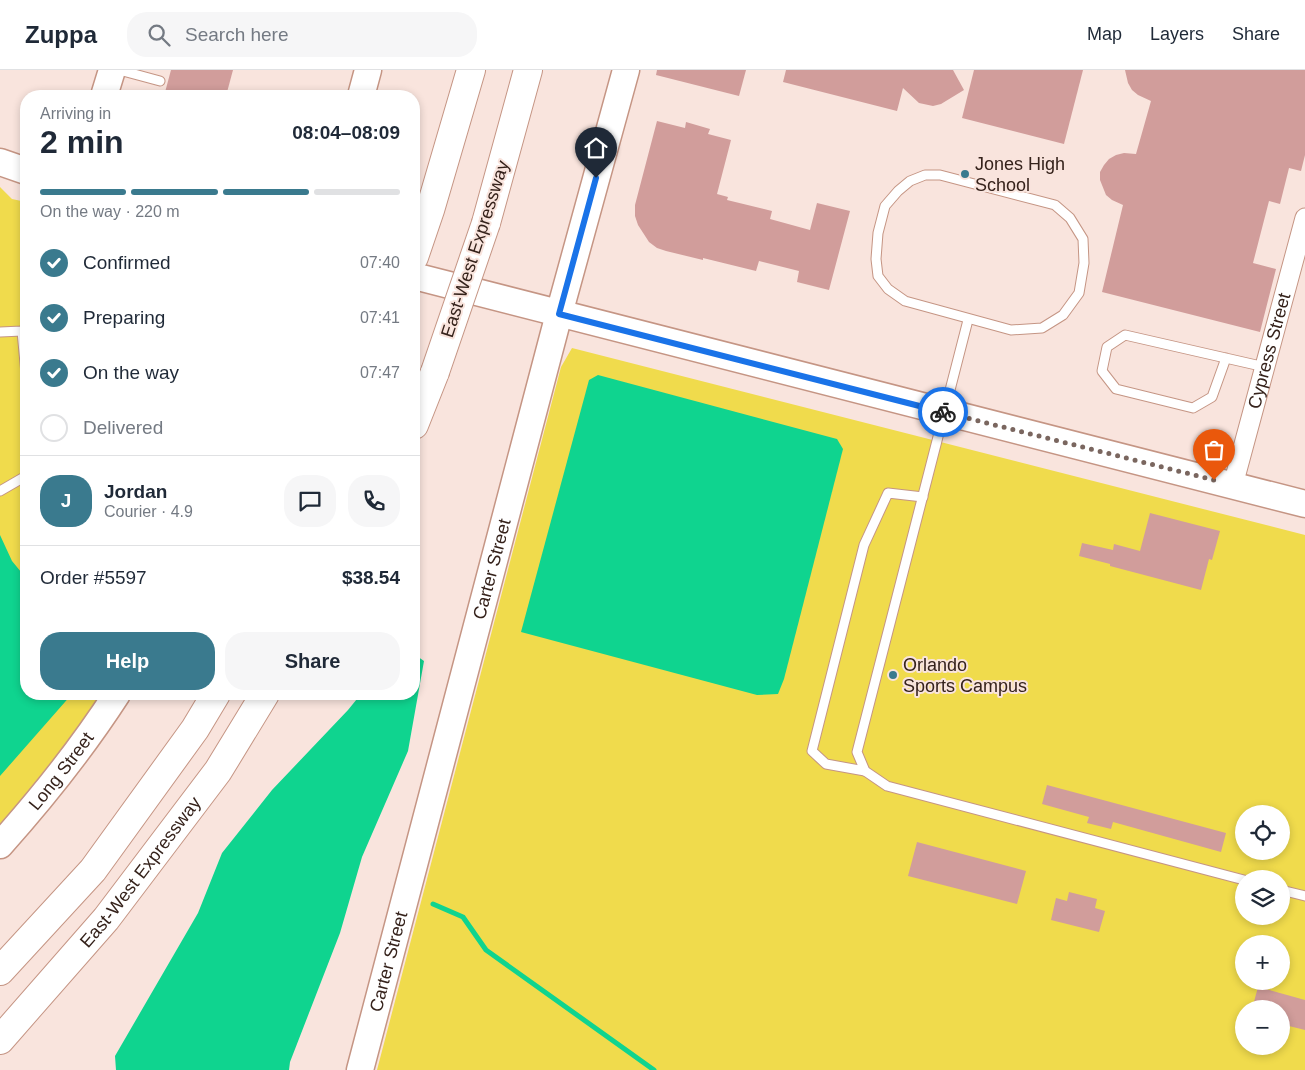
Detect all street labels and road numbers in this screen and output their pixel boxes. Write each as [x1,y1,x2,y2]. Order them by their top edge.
street label: East-West Expressway [437,158,513,340]
street label: Cypress Street [1244,291,1294,411]
street label: Carter Street [469,517,515,621]
street label: Long Street [25,728,98,814]
street label: East-West Expressway [76,793,205,951]
street label: Carter Street [366,909,411,1014]

